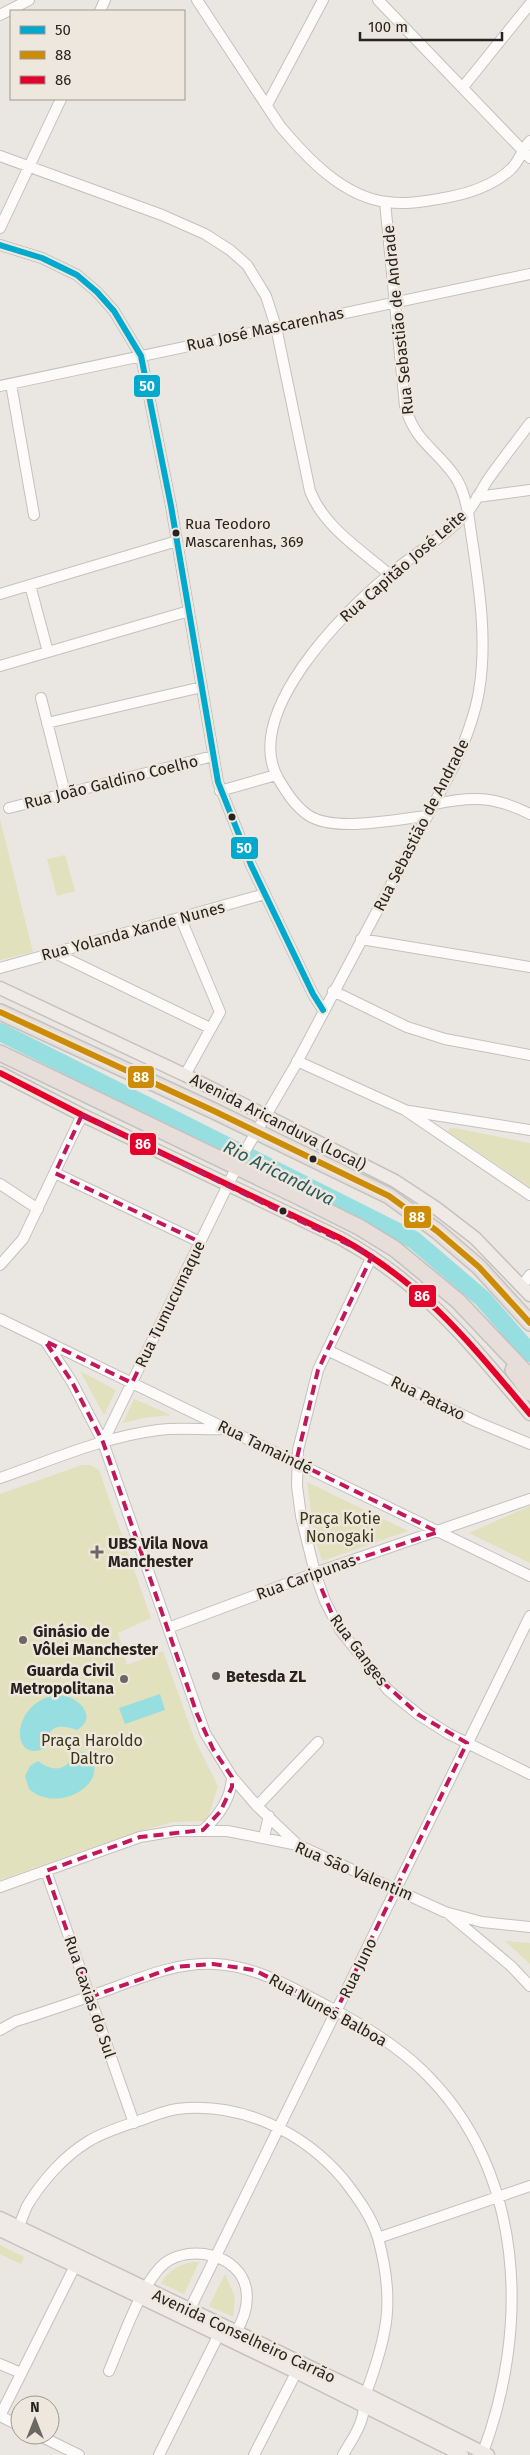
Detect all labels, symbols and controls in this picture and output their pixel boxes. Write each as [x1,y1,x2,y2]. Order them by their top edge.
legend [10,10,185,100]
scale bar [360,10,502,42]
text: 100 m [368,18,408,36]
text: 50 [55,21,71,39]
text: 88 [55,46,72,64]
text: 86 [55,71,71,89]
street label: Rua Sebastião de Andrade [379,224,417,416]
street label: Rua José Mascarenhas [185,303,345,355]
line badge: 50 [133,374,161,398]
text: 50 [139,378,155,395]
street label: Rua Capitão José Leite [336,506,470,626]
place label: Rua Teodoro Mascarenhas, 369 [185,515,304,551]
marker: Rua Teodoro Mascarenhas, 369 [171,528,181,538]
street label: Rua Sebastião de Andrade [369,736,473,914]
street label: Rua João Galdino Coelho [22,751,200,813]
unlabelled marker [227,812,237,822]
line badge: 50 [230,836,259,860]
text: 50 [236,840,252,857]
street label: Rua Yolanda Xande Nunes [39,897,227,965]
line badge: 88 [127,1065,155,1089]
text: 88 [133,1069,149,1086]
street label: Avenida Aricanduva (Local) [187,1069,369,1175]
line badge: 86 [129,1132,157,1156]
text: 86 [135,1136,151,1153]
water label: Rio Aricanduva [220,1136,338,1210]
unlabelled marker [308,1154,318,1164]
line badge: 88 [403,1205,432,1229]
unlabelled marker [278,1206,288,1216]
text: 88 [409,1209,425,1226]
street label: Rua Tumucumaque [131,1237,209,1371]
line badge: 86 [408,1284,437,1308]
text: 86 [414,1288,430,1305]
street label: Rua Pataxo [388,1372,468,1424]
street label: Rua Tamaindé [215,1416,315,1478]
park label: Praça Kotie Nonogaki [299,1509,381,1546]
place label: UBS Vila Nova Manchester [108,1534,208,1571]
marker: UBS Vila Nova Manchester [90,1545,104,1559]
street label: Rua Caripunas [254,1550,358,1604]
street label: Rua Ganges [326,1611,392,1689]
place label: Ginásio de Vôlei Manchester [32,1622,159,1659]
marker: Ginásio de Vôlei Manchester [17,1634,29,1646]
place label: Guarda Civil Metropolitana [10,1661,114,1698]
place label: Betesda ZL [226,1667,306,1686]
marker: Betesda ZL [210,1670,222,1682]
marker: Guarda Civil Metropolitana [118,1673,130,1685]
park label: Praça Haroldo Daltro [41,1731,143,1768]
street label: Rua São Valentim [292,1838,416,1904]
street label: Rua Caxias do Sul [60,1933,120,2061]
street label: Rua Juno [335,1935,381,2001]
street label: Rua Nunes Balboa [266,1970,390,2050]
street label: Avenida Conselheiro Carrão [150,2285,338,2387]
north arrow [10,2395,60,2445]
text: N [30,2399,40,2416]

